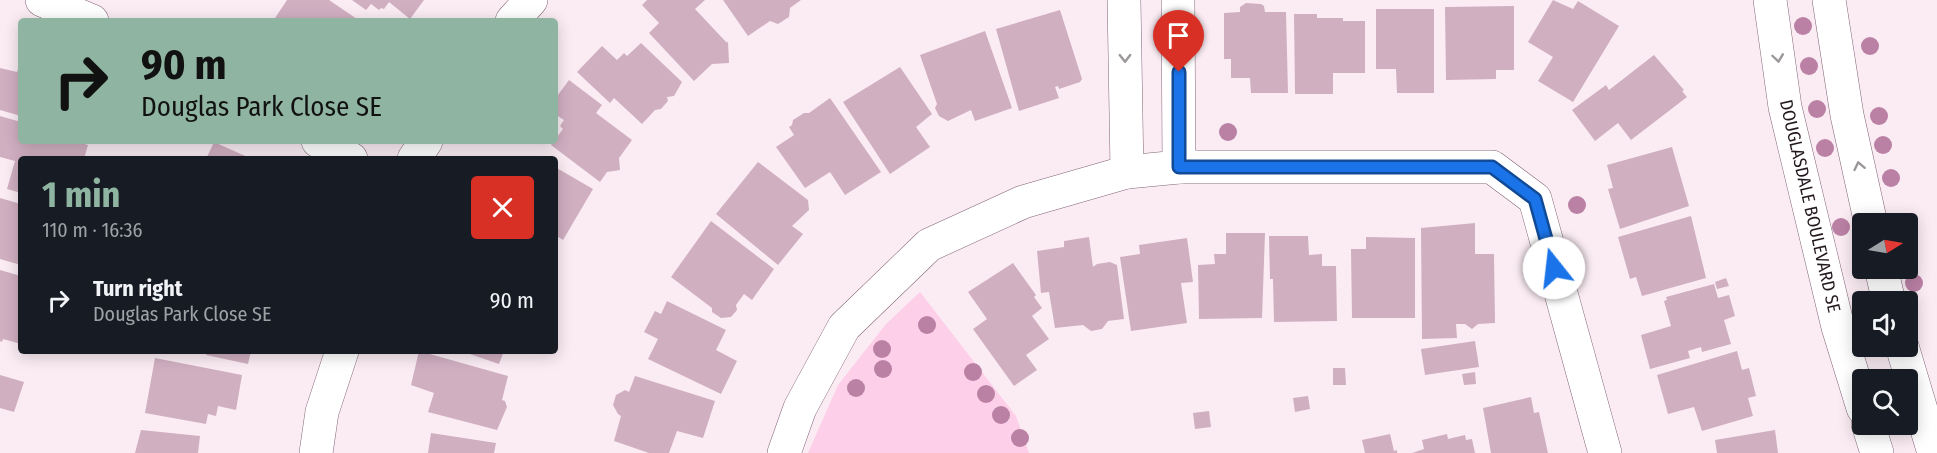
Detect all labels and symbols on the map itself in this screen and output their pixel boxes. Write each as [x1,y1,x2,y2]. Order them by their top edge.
pin [1153,10,1204,72]
one-way arrow [1772,53,1784,63]
one-way arrow [1119,54,1131,63]
street label: DOUGLASDALE BOULEVARD SE [1775,97,1845,315]
one-way arrow [1853,162,1866,172]
north arrow [1852,213,1918,279]
position arrow [1522,236,1586,300]

